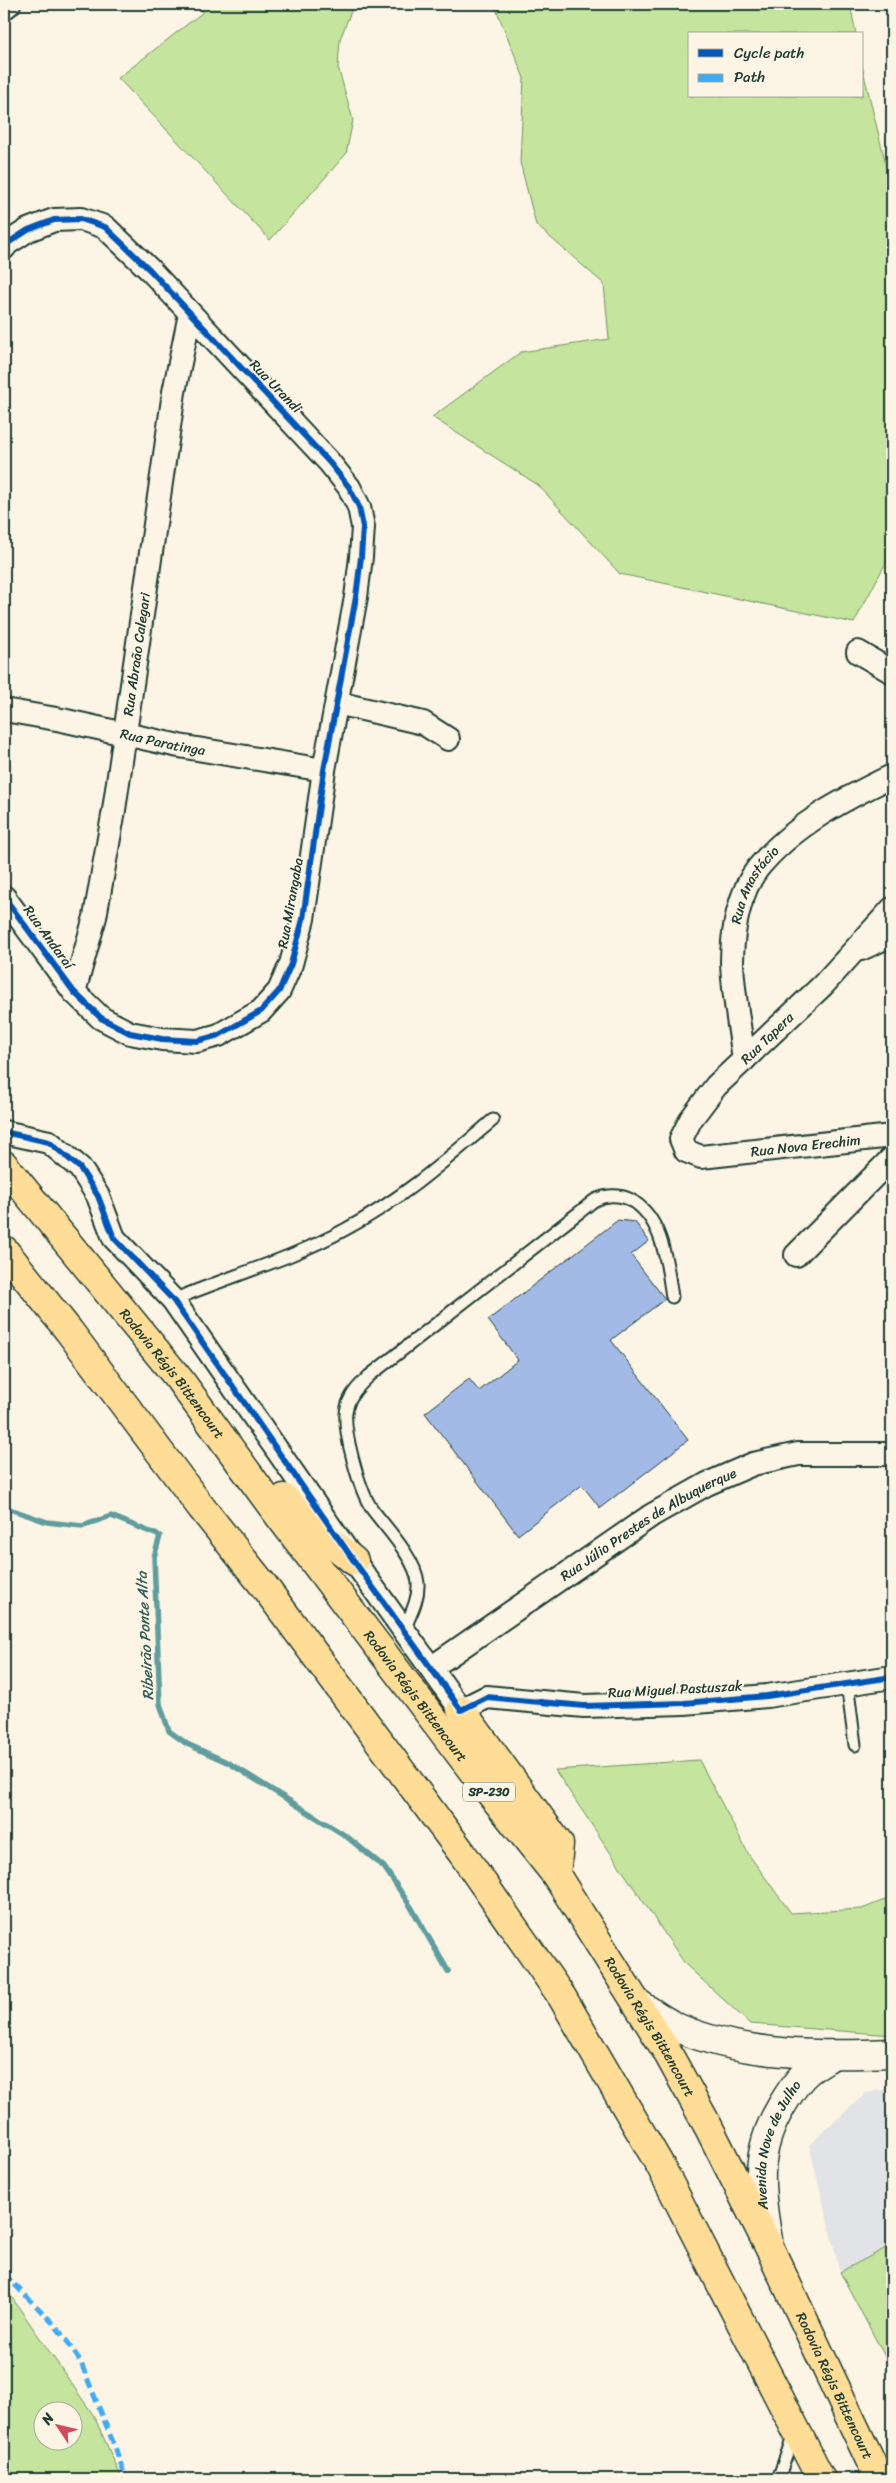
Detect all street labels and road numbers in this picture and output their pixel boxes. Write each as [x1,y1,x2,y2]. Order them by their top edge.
street label: Rua Urandi [243,353,309,420]
street label: Rua Abraão Calegari [116,590,158,718]
street label: Rua Paratinga [118,721,207,763]
street label: Rua Anastácio [724,840,785,926]
street label: Rua Mirangaba [270,856,311,950]
street label: Rua Andaraí [17,900,82,976]
street label: Rua Tapera [734,1005,801,1071]
street label: Rua Nova Erechim [749,1128,862,1164]
street label: Rodovia Régis Bittencourt [113,1303,231,1445]
street label: Rua Júlio Prestes de Albuquerque [555,1461,741,1588]
street label: Rodovia Régis Bittencourt [357,1625,474,1768]
street label: Rua Miguel Pastuszak [607,1673,743,1705]
road number: SP-230 [463,1782,515,1801]
street label: Rodovia Régis Bittencourt [597,1952,702,2102]
street label: Avenida Nove de Julho [749,2074,808,2212]
street label: Rodovia Régis Bittencourt [789,2308,880,2464]

